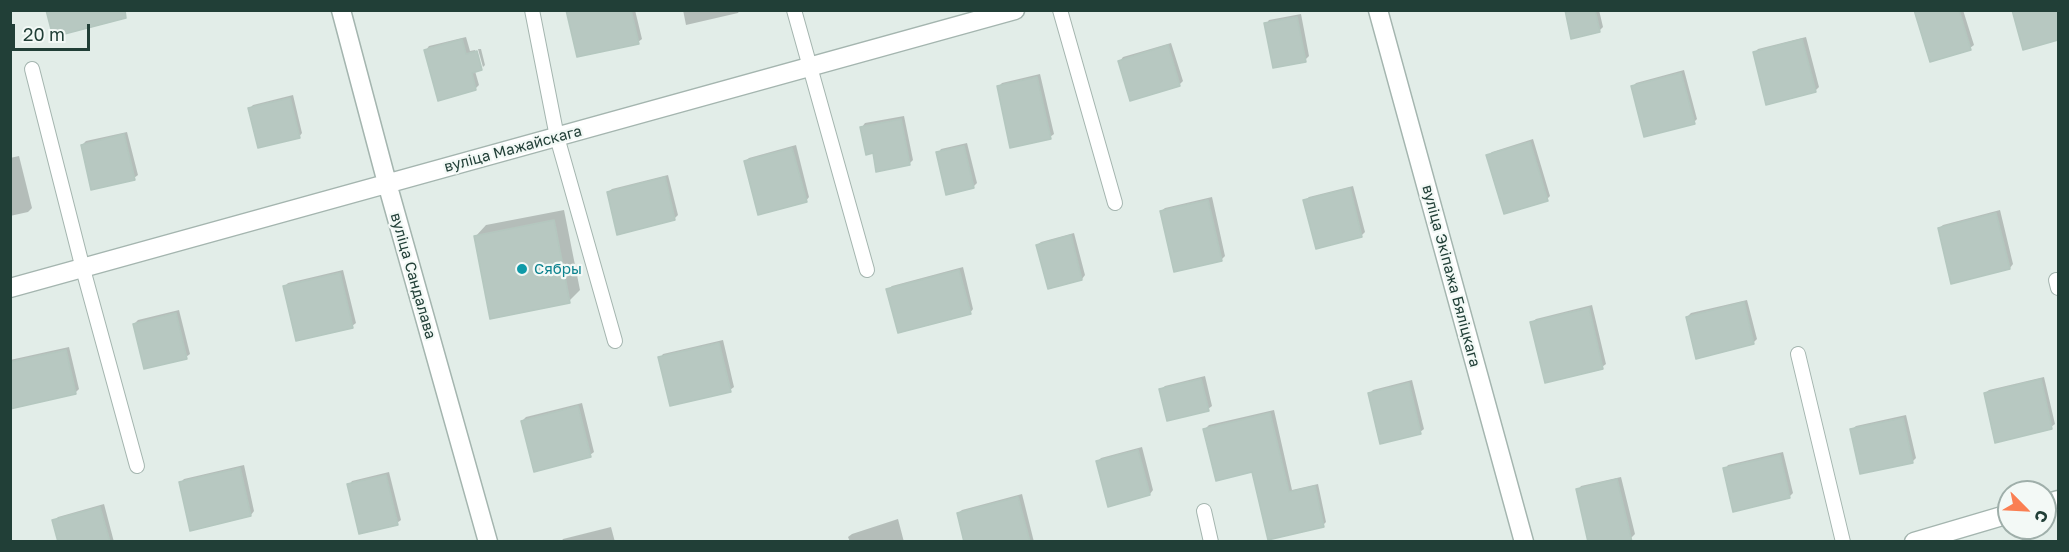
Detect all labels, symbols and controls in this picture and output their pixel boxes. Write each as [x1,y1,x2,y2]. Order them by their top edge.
scale bar [15,12,93,50]
text: 20 m [23,23,65,45]
street label: вуліца Мажайскага [442,122,584,176]
street label: вуліца Экіпажа Бяліцкага [1418,183,1484,369]
street label: вуліца Сандалава [386,211,440,341]
place label: Сябры [534,260,582,278]
marker: Сябры [515,262,529,276]
north arrow [1997,480,2057,540]
text: С [2030,507,2053,526]

